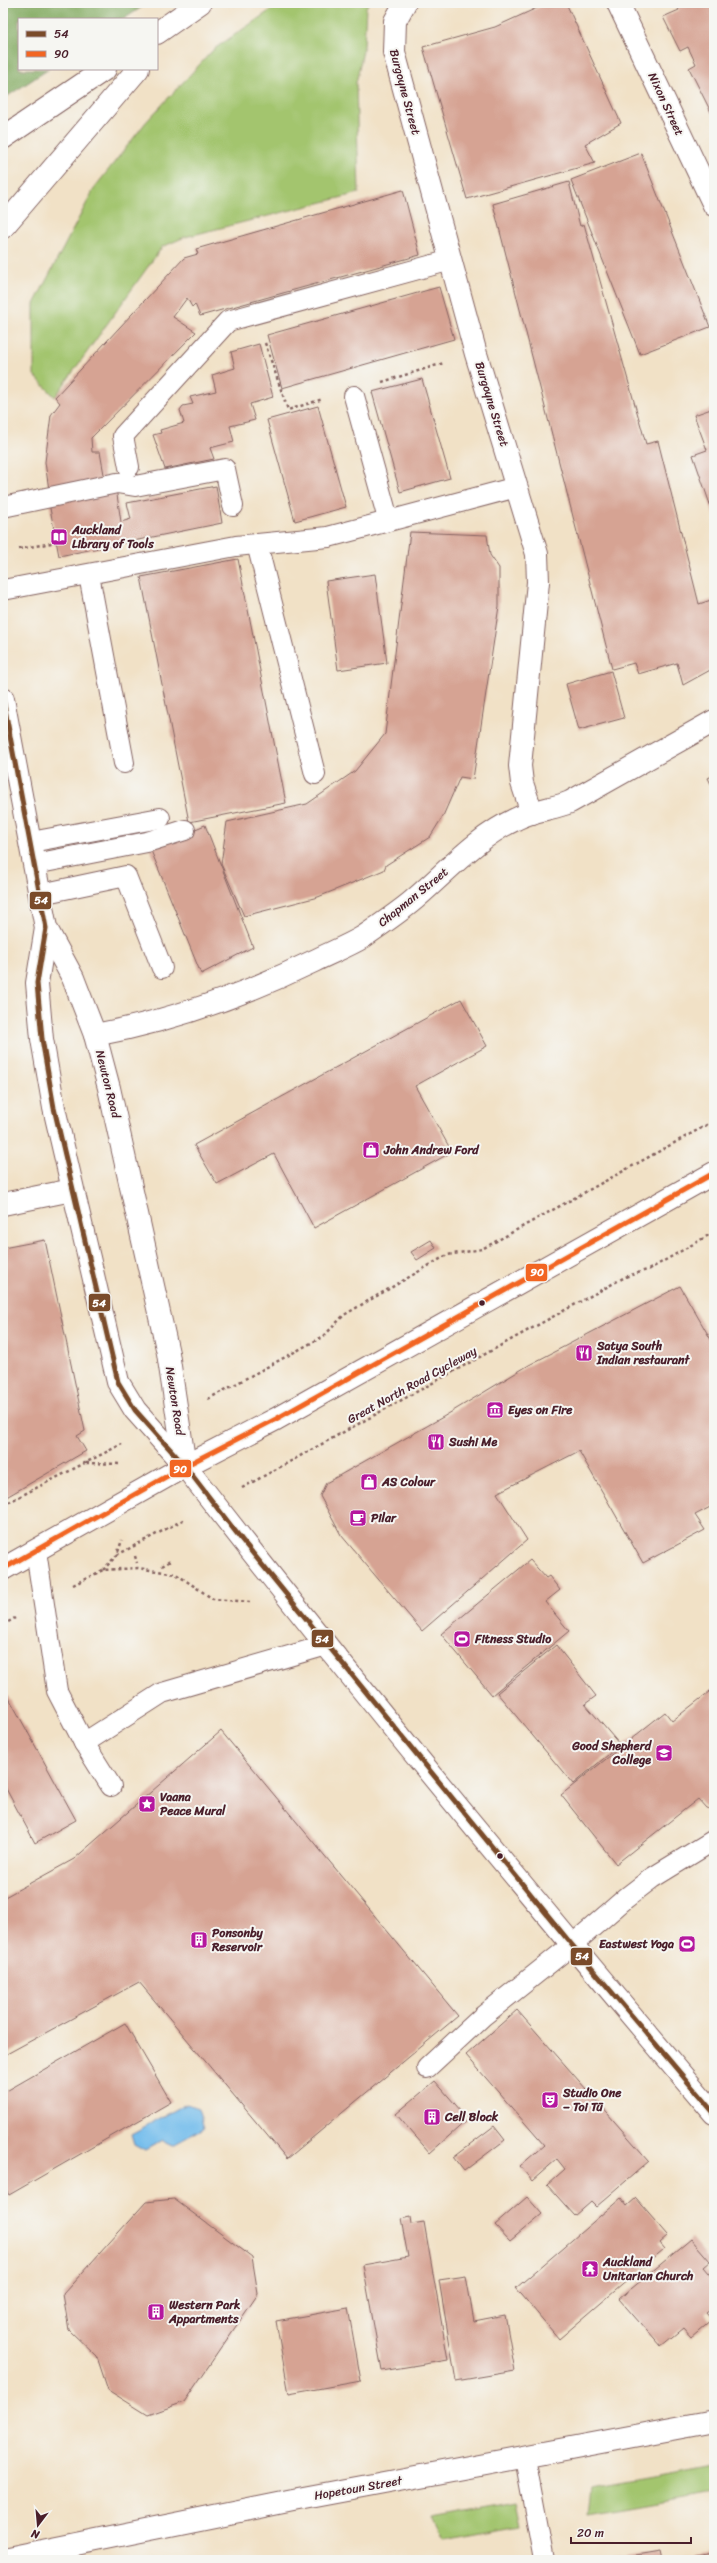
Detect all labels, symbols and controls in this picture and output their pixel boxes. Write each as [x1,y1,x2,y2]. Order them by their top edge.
legend [18,18,158,70]
text: 54 [54,23,69,45]
text: 90 [54,43,69,65]
street label: Burgoyne Street [383,47,427,137]
street label: Nixon Street [642,69,690,139]
street label: Burgoyne Street [469,359,515,449]
place label: Auckland Library of Tools [71,519,154,555]
library icon: Auckland Library of Tools [49,527,69,547]
street label: Chapman Street [373,861,453,933]
line badge: 54 [29,891,52,910]
text: 54 [34,891,48,910]
street label: Newton Road [89,1048,127,1122]
place label: John Andrew Ford [383,1139,480,1161]
shop icon: John Andrew Ford [361,1140,381,1160]
line badge: 90 [525,1263,548,1282]
text: 90 [530,1263,544,1282]
line badge: 54 [88,1293,111,1312]
text: 54 [92,1294,106,1313]
unlabelled marker [477,1298,487,1308]
place label: Satya South Indian restaurant [596,1335,690,1371]
street label: Great North Road Cycleway [343,1340,482,1430]
restaurant icon: Satya South Indian restaurant [574,1343,594,1363]
street label: Newton Road [159,1365,192,1439]
place label: Eyes on Fire [508,1399,573,1421]
museum icon: Eyes on Fire [485,1400,505,1420]
place label: Sushi Me [448,1431,497,1453]
restaurant icon: Sushi Me [426,1432,446,1452]
line badge: 90 [169,1459,192,1478]
text: 90 [173,1460,187,1479]
place label: AS Colour [381,1471,436,1493]
shop icon: AS Colour [359,1472,379,1492]
place label: Pilar [371,1507,397,1529]
cafe icon: Pilar [348,1508,368,1528]
place label: Fitness Studio [474,1628,552,1650]
line badge: 54 [311,1629,334,1648]
sports icon: Fitness Studio [452,1629,472,1649]
text: 54 [315,1630,329,1649]
place label: Good Shepherd College [571,1735,653,1771]
school or university icon: Good Shepherd College [654,1743,674,1763]
place label: Vaana Peace Mural [160,1786,226,1822]
place icon: Vaana Peace Mural [137,1794,157,1814]
unlabelled marker [495,1851,505,1861]
place label: Ponsonby Reservoir [211,1922,264,1958]
building icon: Ponsonby Reservoir [189,1930,209,1950]
place label: Eastwest Yoga [599,1933,674,1955]
sports icon: Eastwest Yoga [677,1934,697,1954]
line badge: 54 [570,1947,593,1966]
text: 54 [575,1947,589,1966]
place label: Studio One – Toi Tū [562,2082,622,2118]
theatre icon: Studio One – Toi Tū [540,2090,560,2110]
place label: Cell Block [444,2106,499,2128]
building icon: Cell Block [422,2107,442,2127]
place label: Auckland Unitarian Church [602,2251,694,2287]
temple icon: Auckland Unitarian Church [580,2259,600,2279]
place label: Western Park Appartments [168,2294,241,2330]
building icon: Western Park Appartments [146,2302,166,2322]
street label: Hopetoun Street [312,2469,405,2507]
north arrow [18,2505,58,2545]
scale bar [571,2519,691,2545]
text: 20 m [577,2522,604,2544]
text: N [29,2524,43,2545]

